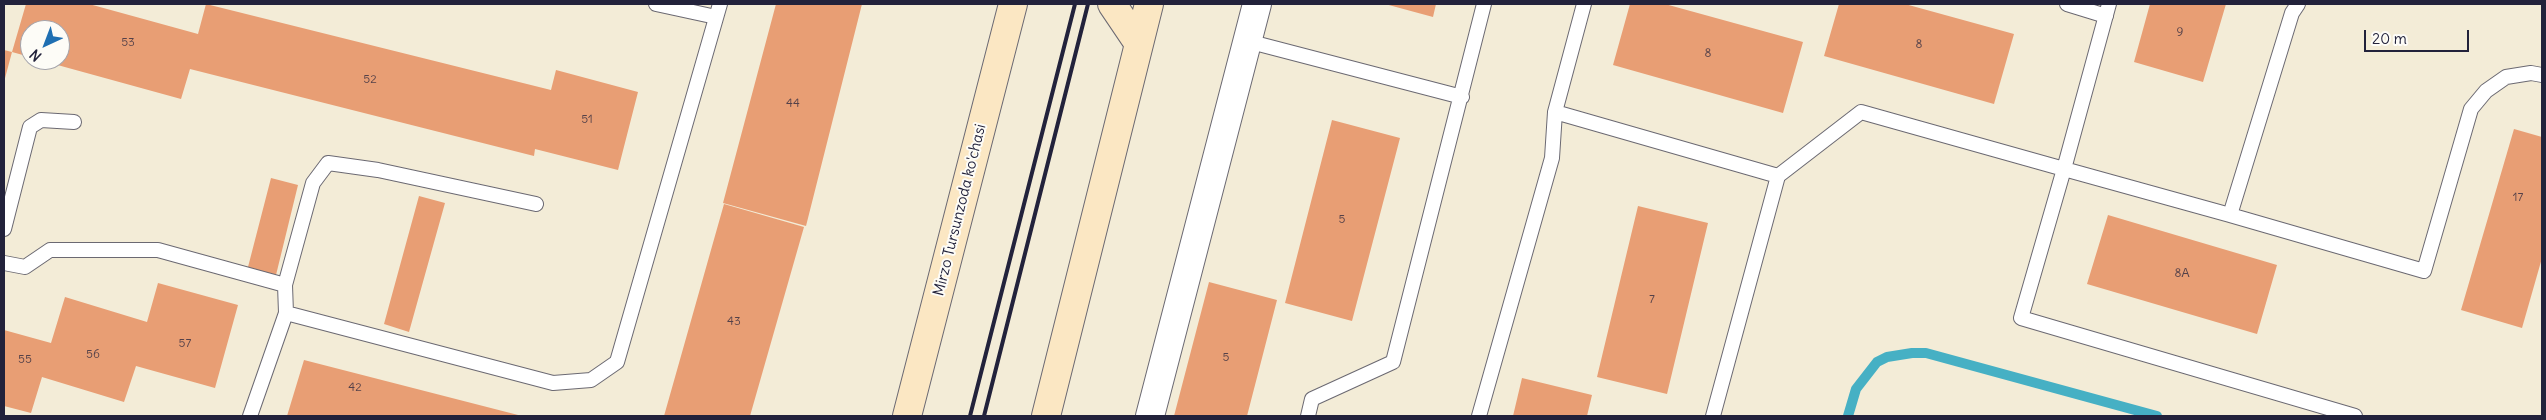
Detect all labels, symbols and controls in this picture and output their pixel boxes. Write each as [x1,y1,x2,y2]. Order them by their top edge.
north arrow [20,20,70,70]
scale bar [2366,20,2471,52]
house number: 9 [2177,26,2183,40]
text: 20 m [2372,29,2407,48]
house number: 53 [121,36,135,50]
house number: 8 [1916,38,1922,52]
text: N [26,45,45,65]
house number: 8 [1705,47,1711,61]
house number: 52 [363,73,377,87]
house number: 44 [786,97,800,111]
house number: 51 [581,113,593,127]
street label: Mirzo Tursunzoda ko'chasi [930,122,990,298]
house number: 17 [2513,191,2523,205]
house number: 5 [1339,213,1345,227]
house number: 8А [2175,267,2189,281]
house number: 7 [1649,293,1655,307]
house number: 43 [727,315,741,329]
house number: 57 [179,337,191,351]
house number: 56 [86,348,100,362]
house number: 5 [1223,351,1229,365]
house number: 55 [18,353,32,367]
house number: 42 [348,381,362,395]

